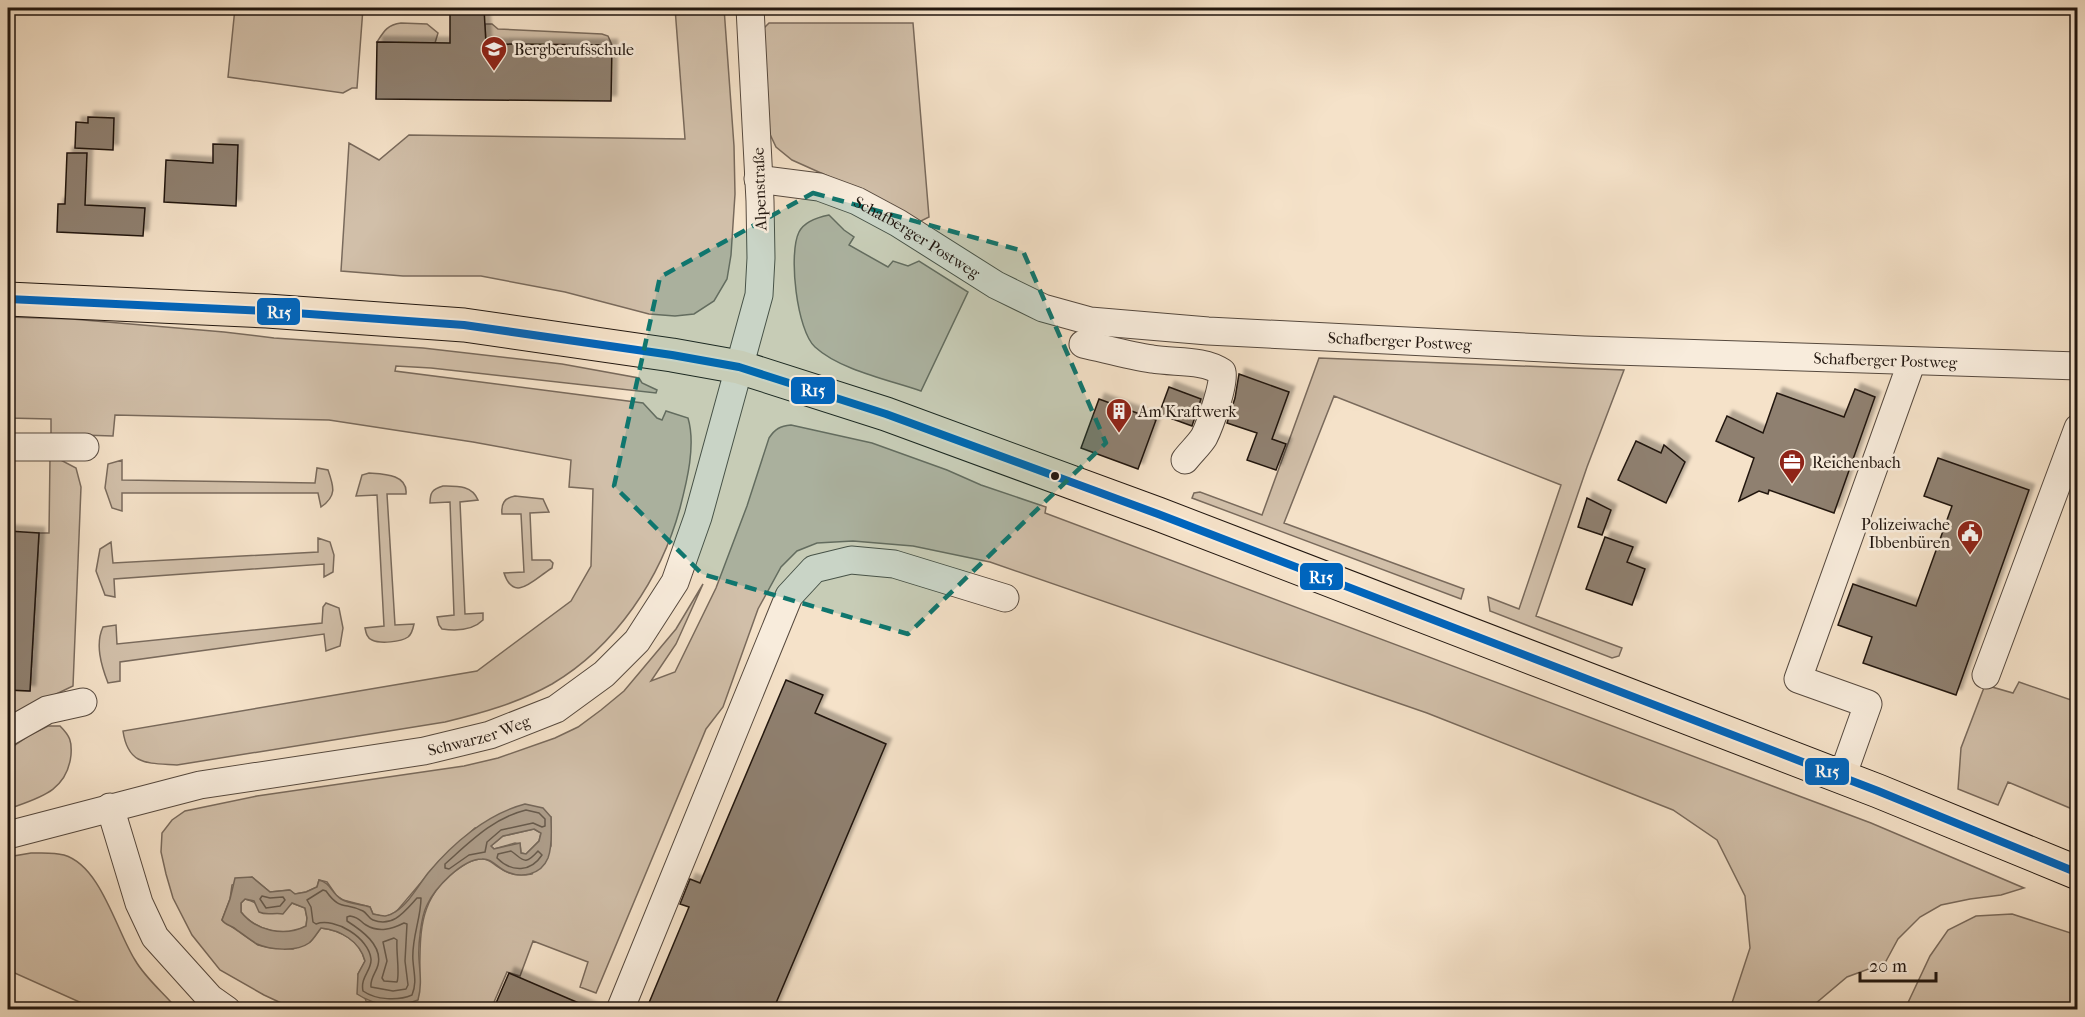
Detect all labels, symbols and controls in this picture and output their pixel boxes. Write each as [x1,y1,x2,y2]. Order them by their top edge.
school or university icon: Bergberufsschule [479,34,509,72]
place label: Bergberufsschule [514,40,634,59]
street label: Alpenstraße [749,147,770,232]
street label: Schafberger Postweg [851,192,984,283]
line badge: R15 [256,297,301,326]
text: R15 [267,303,291,322]
street label: Schafberger Postweg [1327,328,1472,354]
street label: Schafberger Postweg [1813,348,1958,372]
line badge: R15 [790,376,836,405]
text: R15 [801,381,825,400]
building icon: Am Kraftwerk [1104,396,1134,434]
place label: Am Kraftwerk [1137,402,1237,421]
office icon: Reichenbach [1777,447,1807,485]
place label: Reichenbach [1812,453,1901,472]
unlabelled marker [1049,470,1061,482]
place label: Polizeiwache Ibbenbüren [1861,515,1951,552]
public building icon: Polizeiwache Ibbenbüren [1955,518,1985,556]
line badge: R15 [1299,562,1344,591]
text: R15 [1309,568,1333,587]
street label: Schwarzer Weg [426,711,533,760]
line badge: R15 [1804,757,1850,786]
text: R15 [1815,762,1839,781]
scale bar [1860,945,1936,983]
text: 20 m [1869,956,1907,977]

